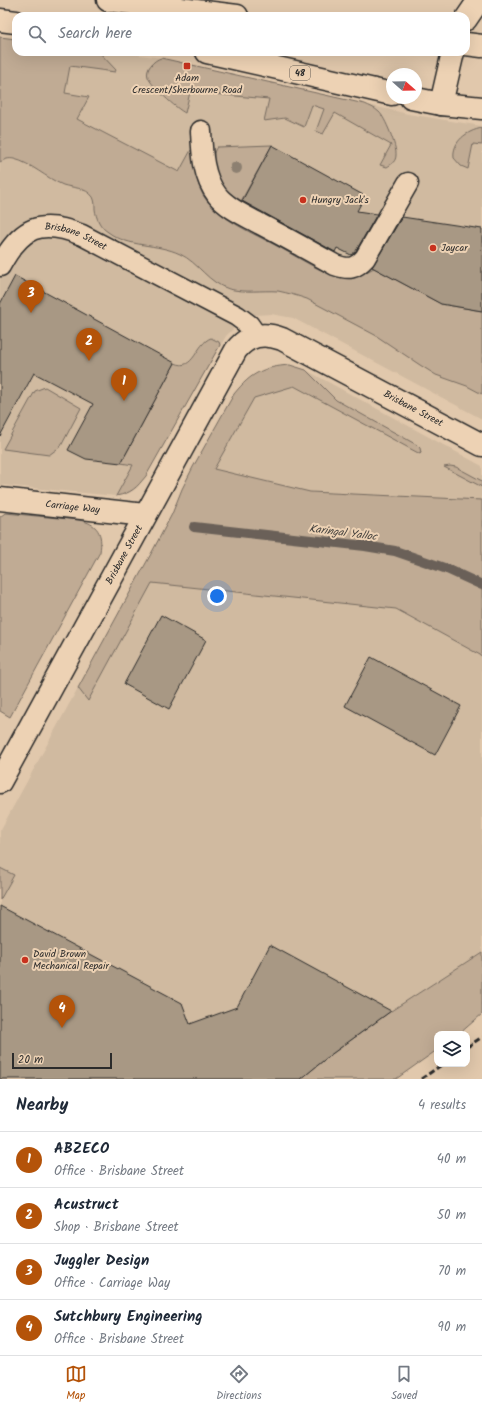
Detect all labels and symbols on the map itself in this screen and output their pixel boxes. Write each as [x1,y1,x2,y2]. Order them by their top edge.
marker: Adam Crescent/Sherbourne Road [182,61,192,71]
road number: 48 [290,66,310,80]
north arrow [386,68,422,104]
place label: Adam Crescent/Sherbourne Road [132,70,243,98]
place label: Hungry Jack's [311,192,370,208]
marker: Hungry Jack's [298,195,308,205]
street label: Brisbane Street [45,219,110,255]
place label: Jaycar [441,240,468,256]
marker: Jaycar [428,243,438,253]
pin: 3 [18,280,44,313]
pin: 2 [76,328,102,361]
pin: 1 [111,368,137,401]
street label: Brisbane Street [381,386,446,431]
street label: Carriage Way [44,496,101,518]
water label: Karingal Yalloc [308,520,379,546]
street label: Brisbane Street [101,522,147,587]
your location [207,586,227,606]
place label: David Brown Mechanical Repair [33,946,109,974]
marker: David Brown Mechanical Repair [20,955,30,965]
pin: 4 [49,995,75,1028]
scale bar [12,1051,112,1070]

